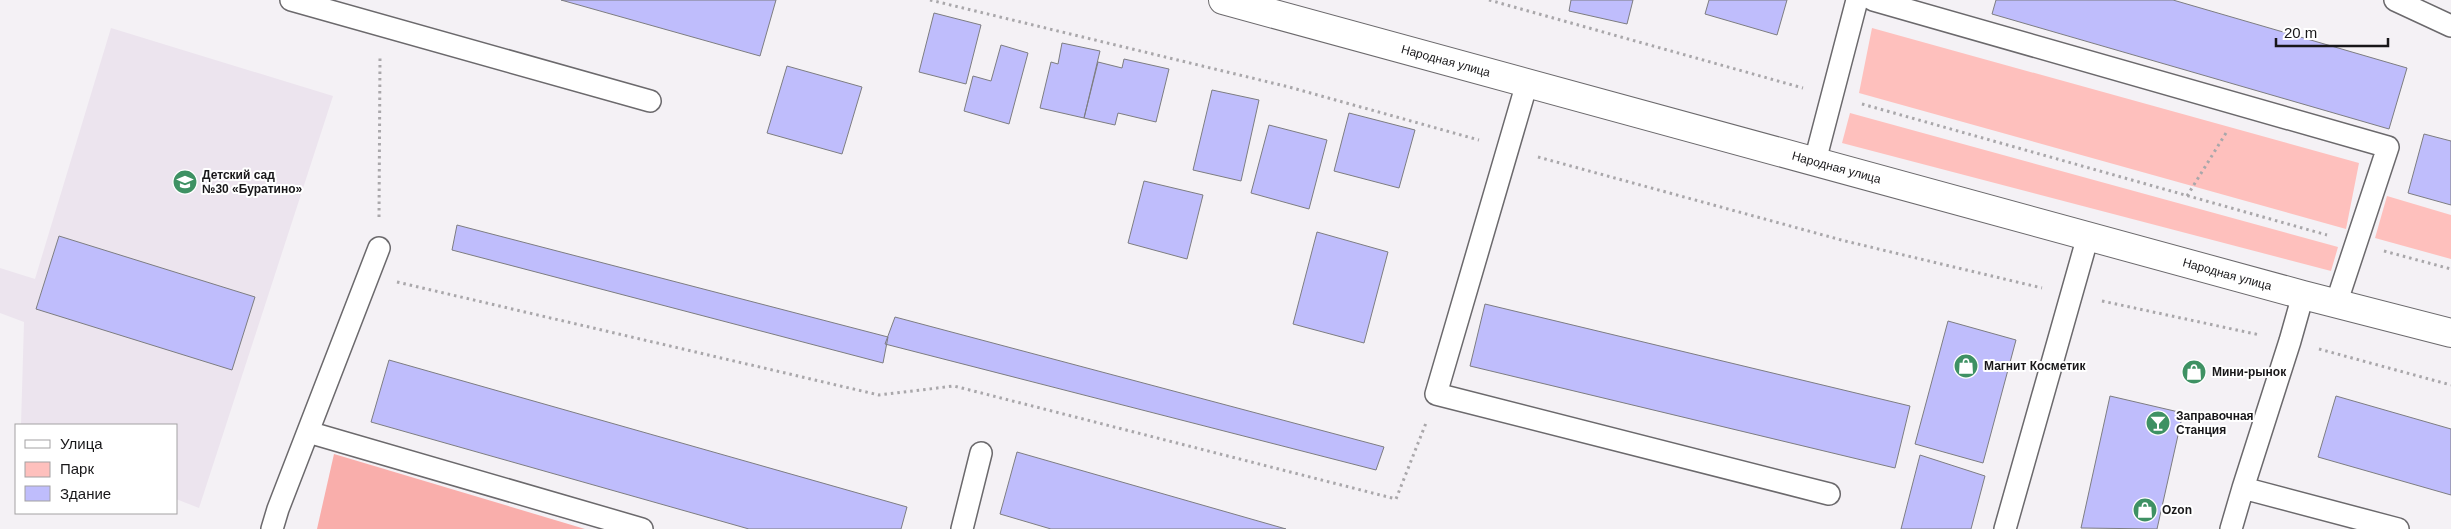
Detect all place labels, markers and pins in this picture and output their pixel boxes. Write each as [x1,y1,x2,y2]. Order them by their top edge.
place label: Детский сад №30 «Буратино» [202,168,303,196]
school or university icon: Детский сад №30 «Буратино» [172,169,198,195]
shop icon: Магнит Косметик [1953,353,1979,379]
place label: Магнит Косметик [1984,359,2086,373]
shop icon: Мини-рынок [2181,359,2207,385]
place label: Мини-рынок [2212,365,2287,379]
place label: Заправочная Станция [2176,409,2254,437]
bar icon: Заправочная Станция [2145,410,2171,436]
shop icon: Ozon [2132,497,2158,523]
place label: Ozon [2162,503,2192,517]

